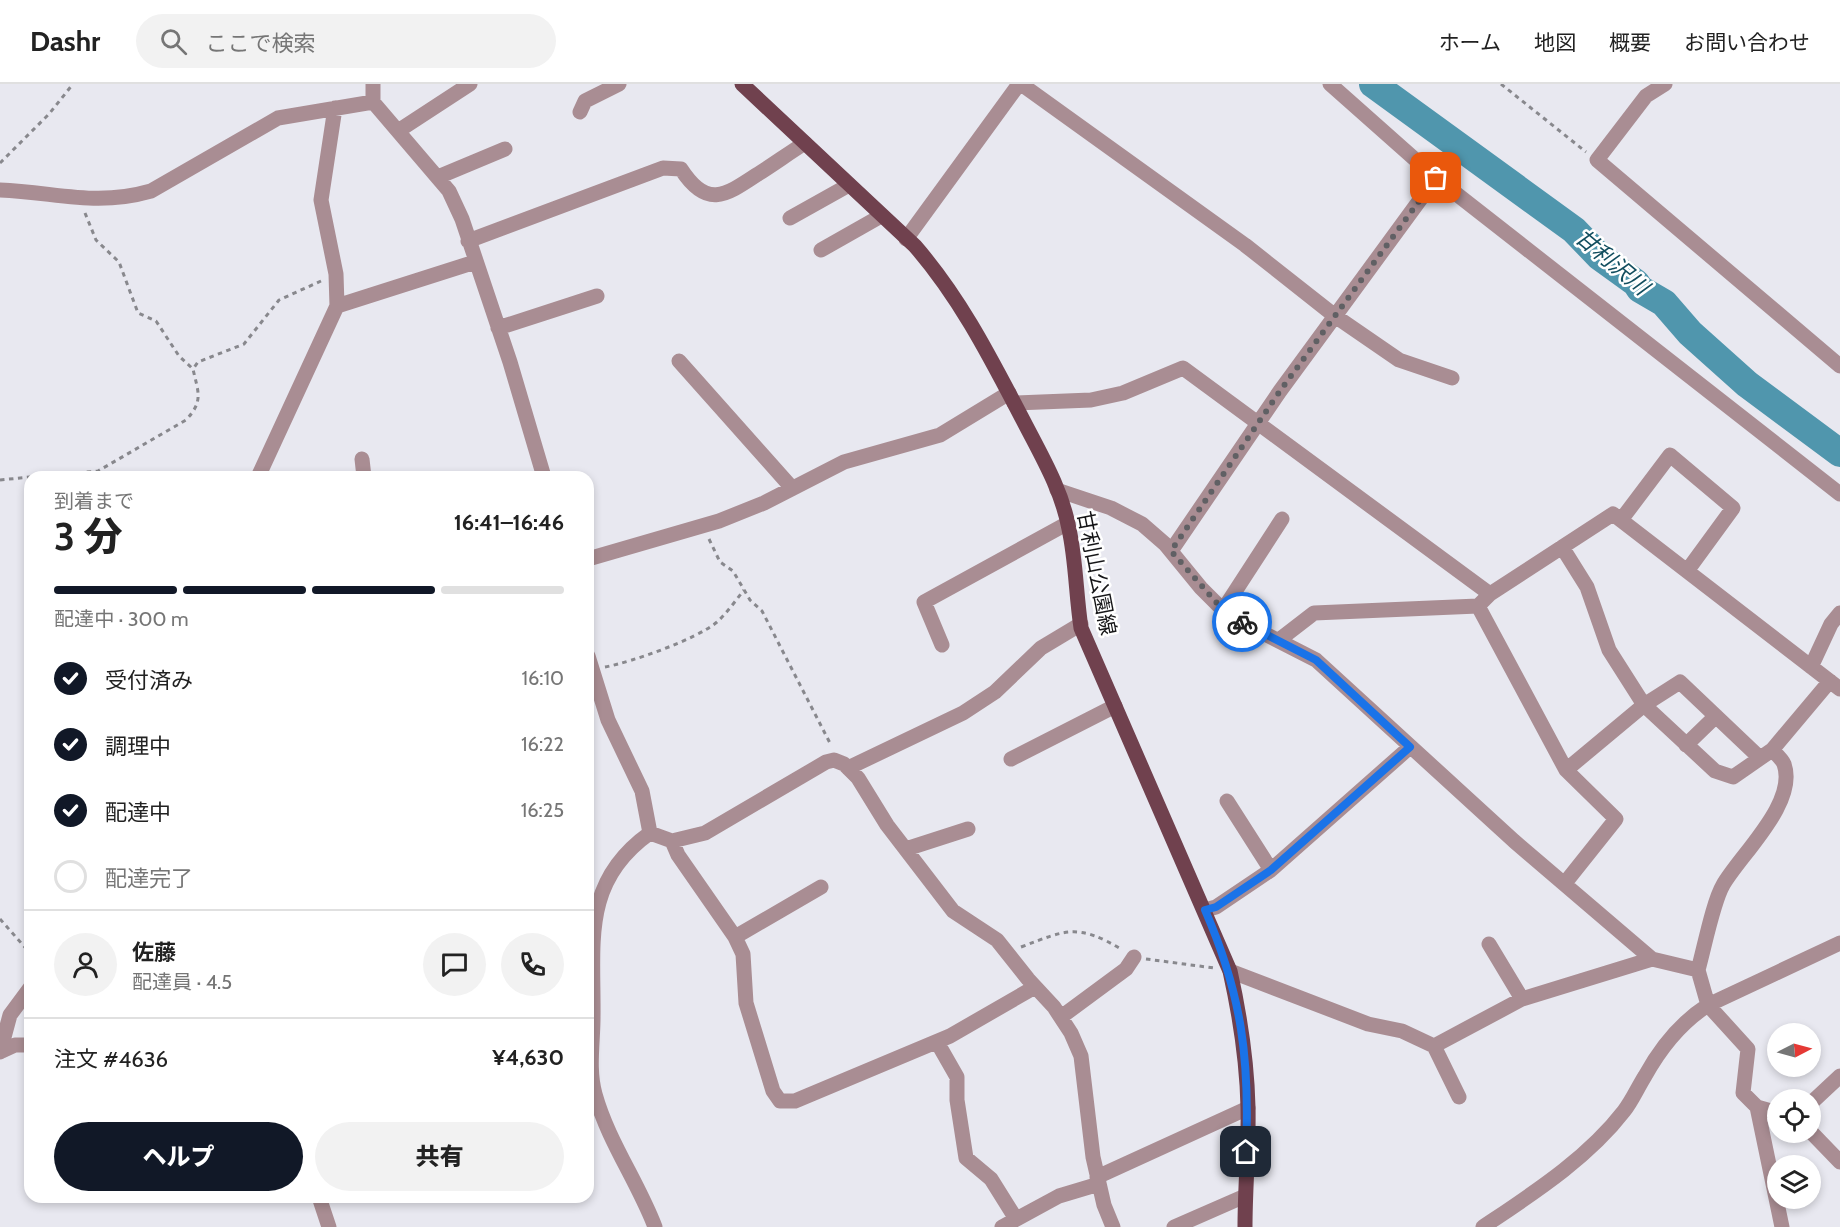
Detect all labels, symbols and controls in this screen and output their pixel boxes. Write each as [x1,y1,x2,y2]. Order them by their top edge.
search box [136,14,556,68]
text: Dashr [30,24,100,58]
icon: search [157,25,190,58]
text: ここで検索 [205,30,315,57]
text: ホーム [1439,30,1501,55]
text: 地図 [1534,30,1576,55]
text: 概要 [1609,30,1651,55]
text: お問い合わせ [1684,30,1810,55]
pin [1410,152,1461,203]
icon: bag [1419,161,1452,194]
water label: 甘利沢川 [1570,223,1656,302]
text: 到着まで [54,489,134,513]
text: 16:41–16:46 [454,509,564,536]
street label: 甘利山公園線 [1073,509,1121,637]
text: 3 分 [54,512,123,560]
courier [1212,592,1272,652]
icon: bike [1226,606,1259,639]
text: 配達中 · 300 m [54,607,189,631]
icon: check [54,662,87,695]
text: 16:10 [521,666,564,690]
text: 受付済み [105,667,193,694]
icon: check [54,728,87,761]
text: 16:22 [521,732,564,756]
text: 調理中 [105,733,171,760]
icon: check [54,794,87,827]
text: 16:25 [521,798,564,822]
text: 配達中 [105,799,171,826]
text: 配達完了 [105,865,193,892]
button: person [54,933,117,996]
button: chat [423,933,486,996]
button: phone [501,933,564,996]
text: 佐藤 [132,939,176,966]
text: 配達員 · 4.5 [132,970,232,994]
north arrow [1767,1023,1821,1077]
map controls [1767,1023,1821,1209]
text: ¥4,630 [492,1044,564,1071]
text: 注文 #4636 [54,1046,168,1073]
button: locate [1767,1089,1821,1143]
button: ヘルプ [54,1122,303,1191]
button: 共有 [315,1122,564,1191]
pin [1220,1126,1271,1177]
icon: home [1229,1135,1262,1168]
button: layers [1767,1155,1821,1209]

